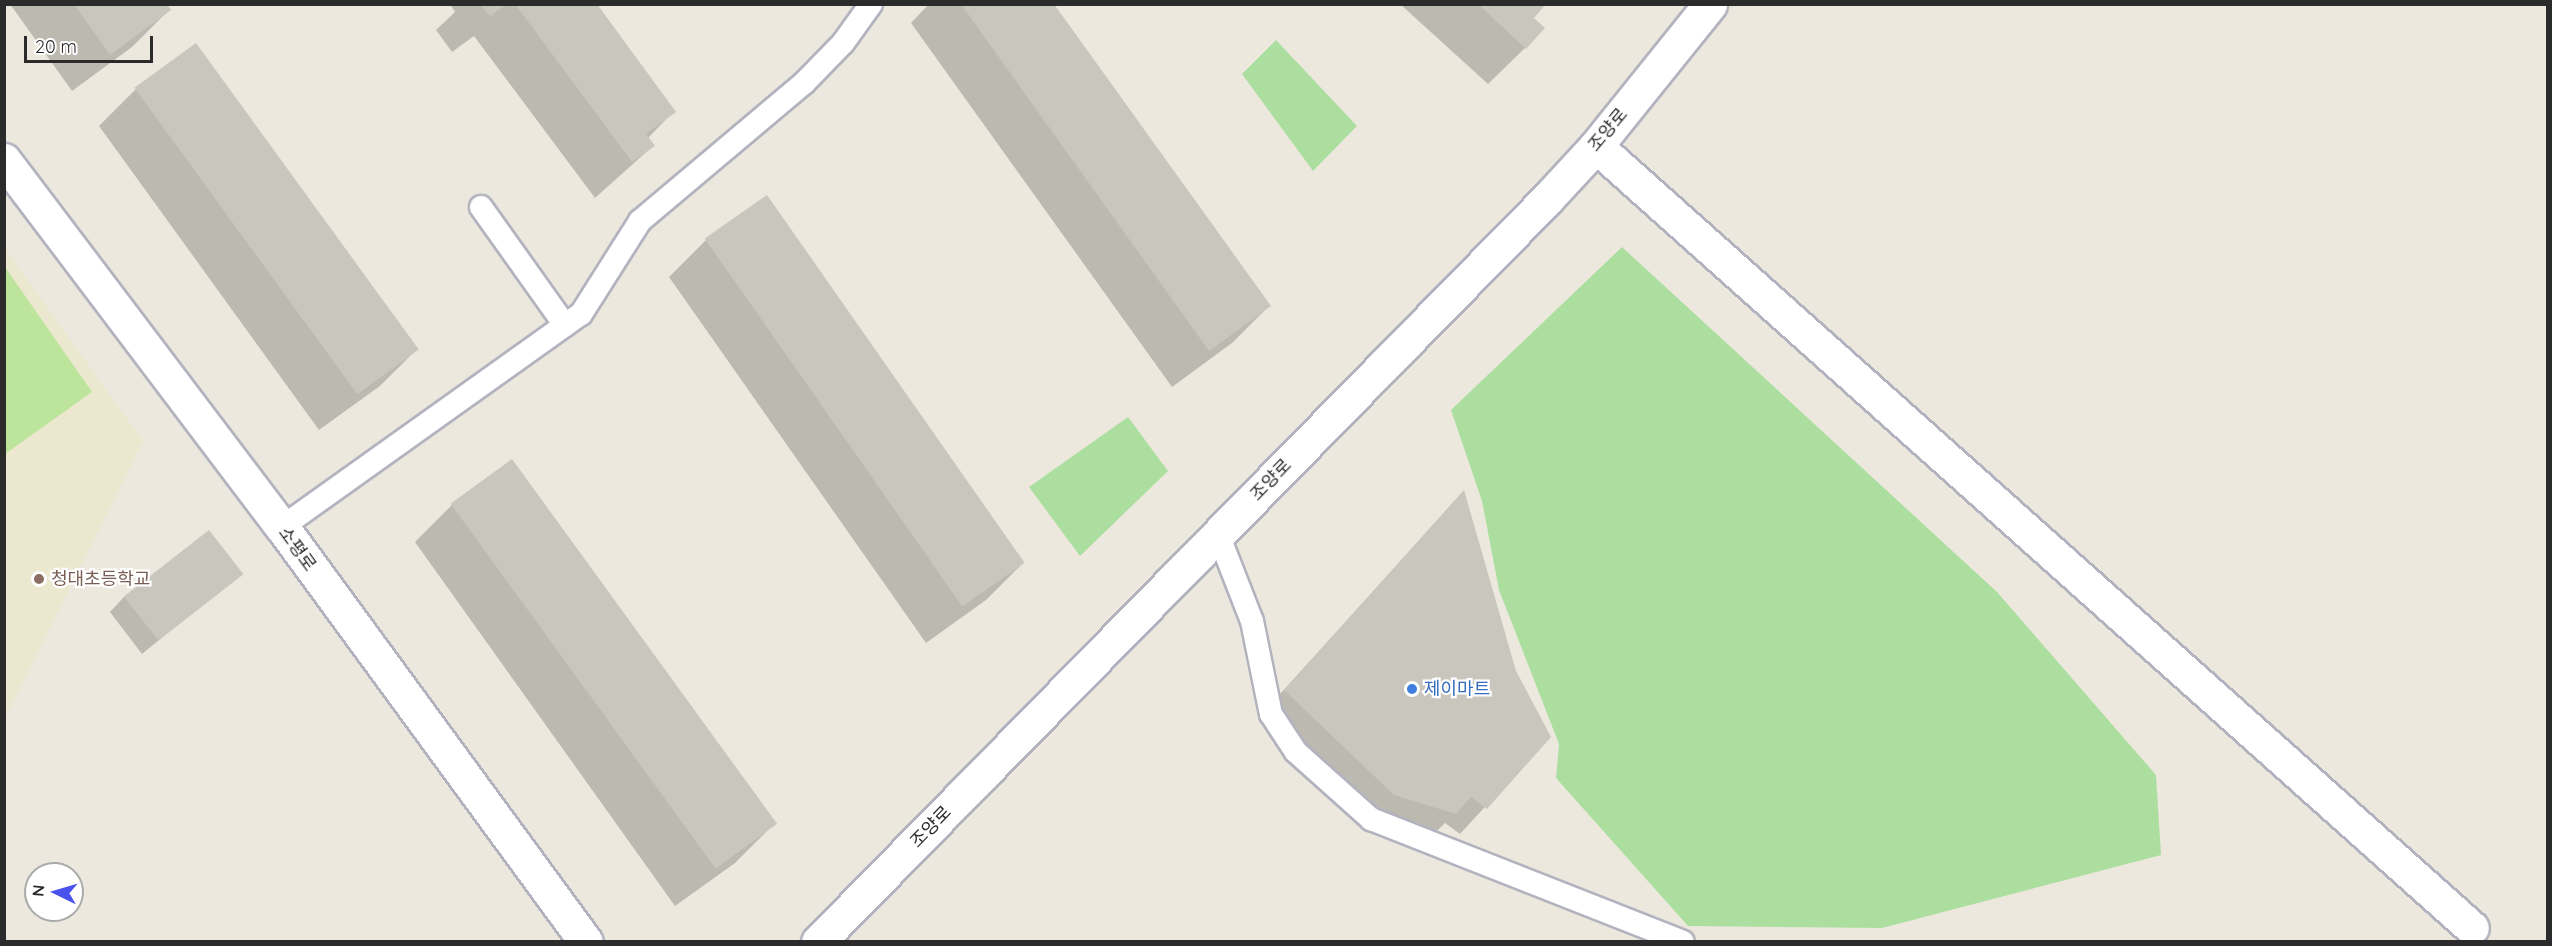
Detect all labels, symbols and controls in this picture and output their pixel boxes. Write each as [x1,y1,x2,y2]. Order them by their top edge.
scale bar [27,24,156,62]
text: 20 m [35,35,77,58]
street label: 조양로 [1584,104,1632,156]
street label: 조양로 [1246,455,1296,505]
street label: 소평로 [274,523,320,575]
place label: 청대초등학교 [51,568,150,590]
marker: 청대초등학교 [32,572,46,586]
place label: 제이마트 [1424,678,1490,700]
marker: 제이마트 [1405,682,1419,696]
street label: 조양로 [906,802,956,852]
north arrow [24,862,84,922]
text: N [28,884,49,897]

